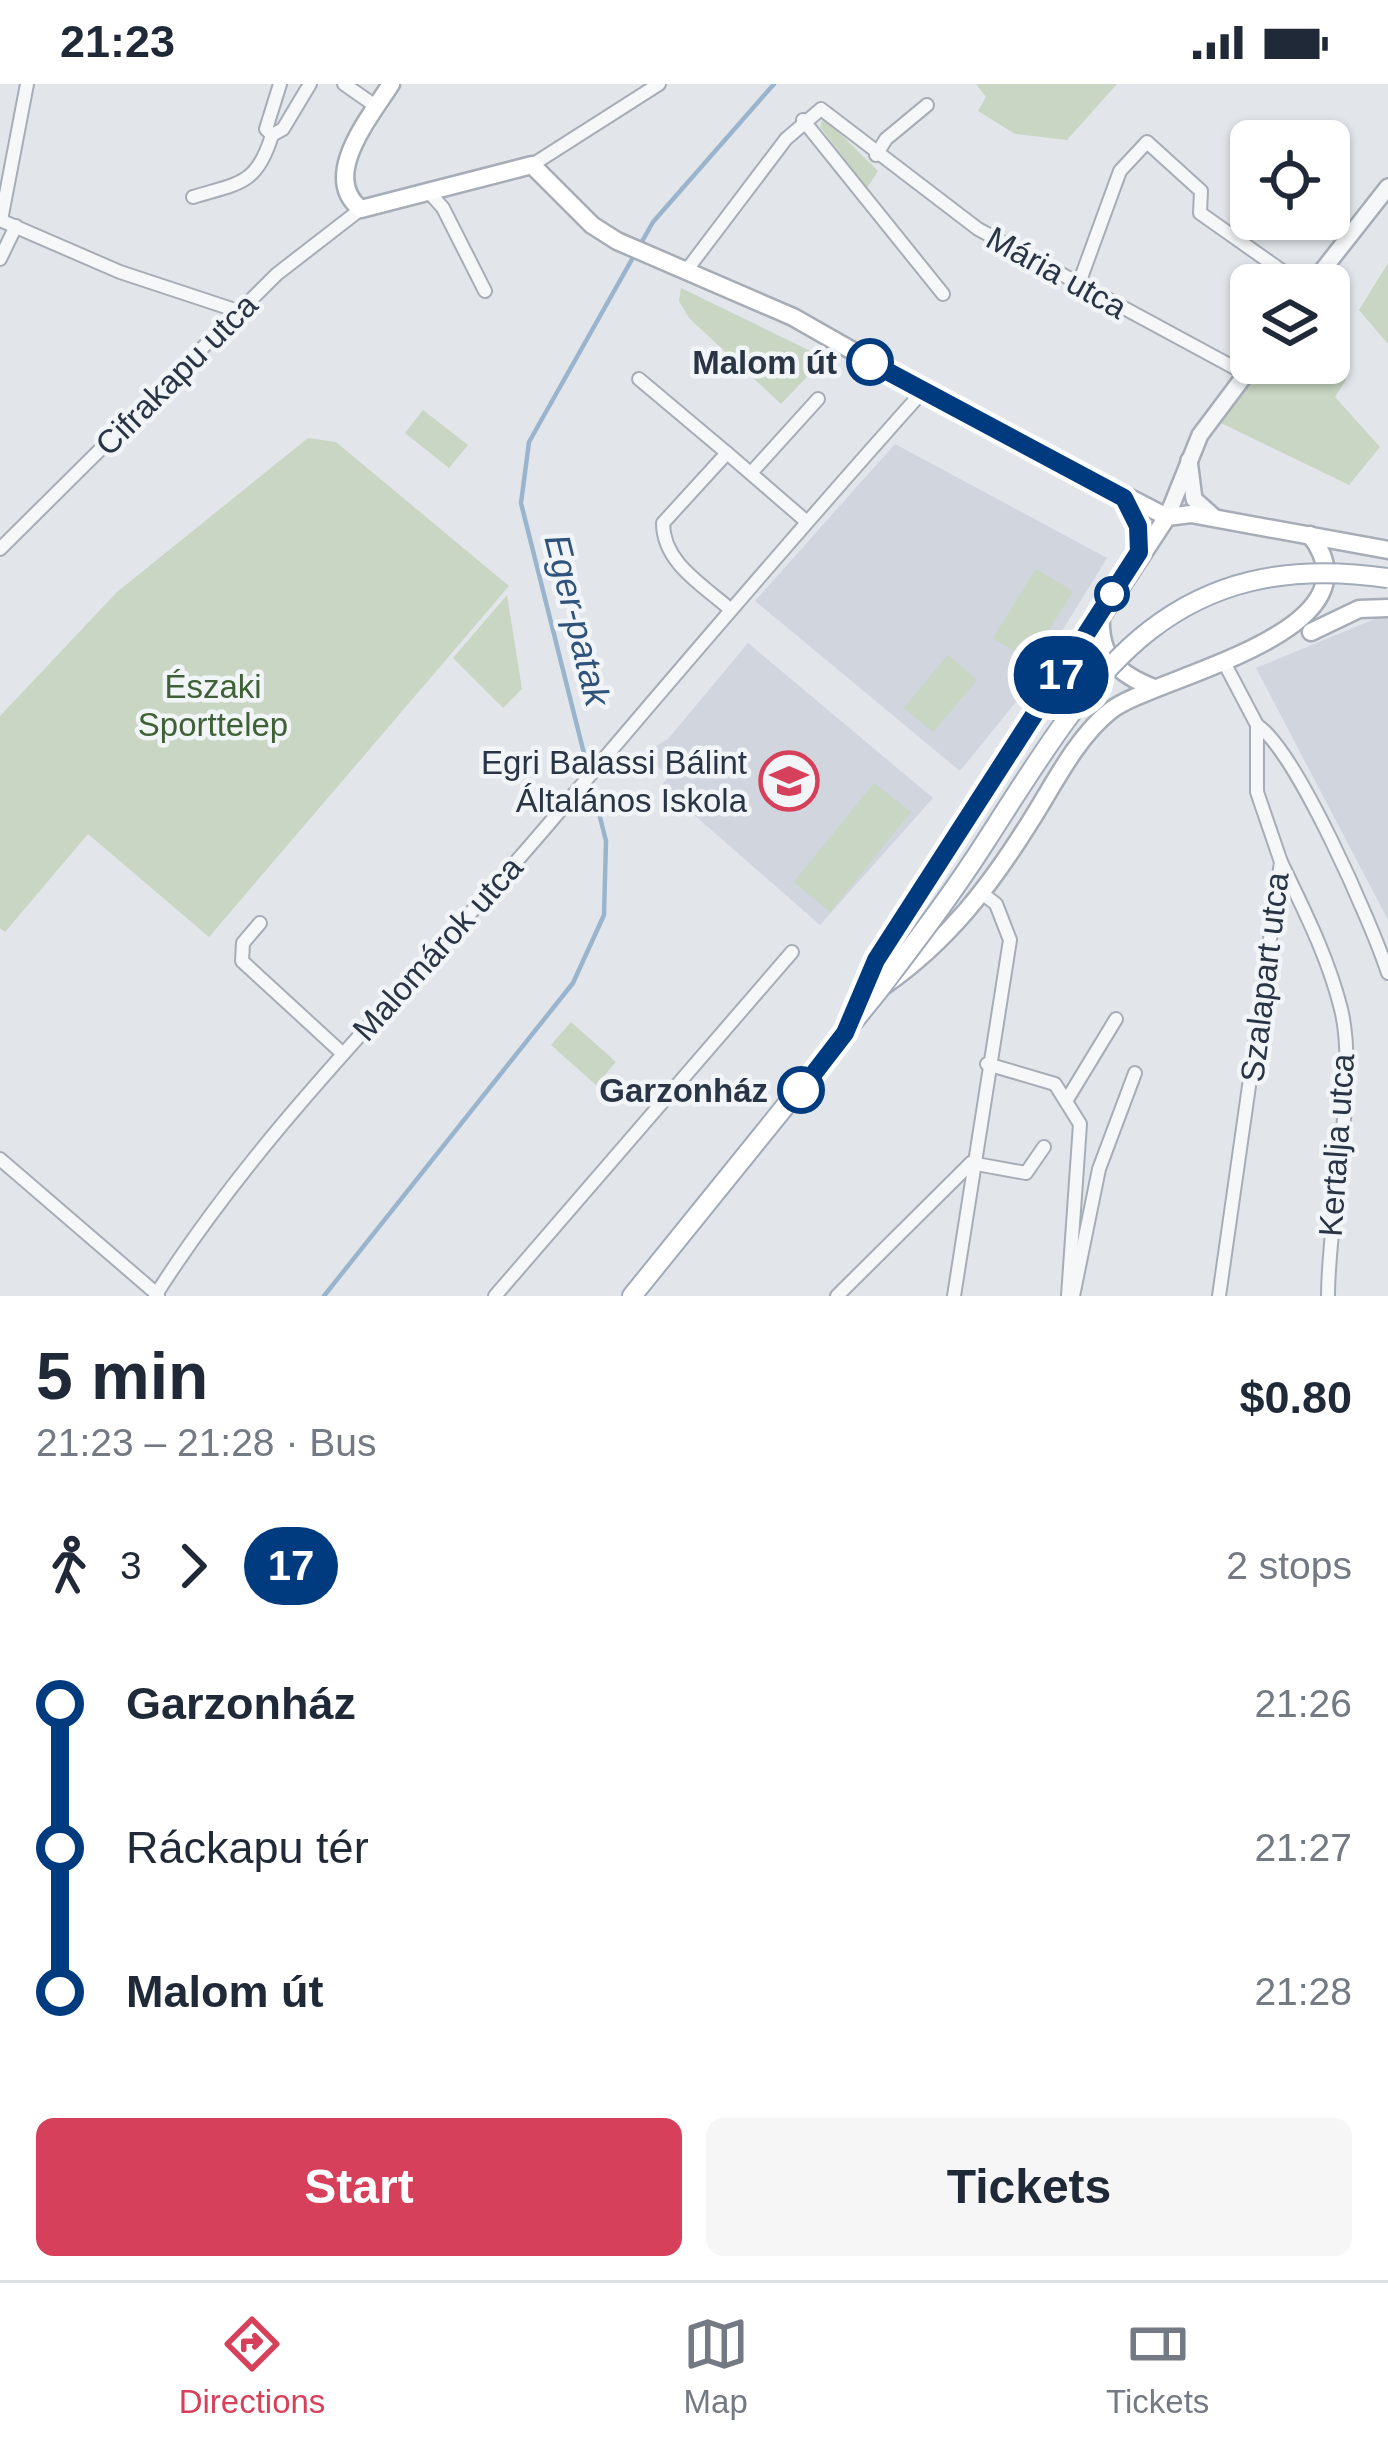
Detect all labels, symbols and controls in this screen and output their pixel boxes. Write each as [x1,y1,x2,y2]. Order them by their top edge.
text: 21:23 [60,16,175,67]
map controls [1230,120,1350,384]
button: locate [1230,120,1350,240]
street label: Mária utca [980,219,1134,326]
button: layers [1230,264,1350,384]
street label: Cifrakapu utca [88,286,265,463]
marker: Malom út [848,340,892,384]
place label: Malom út [692,344,837,381]
water label: Eger-patak [536,530,619,712]
unlabelled marker [1096,578,1128,610]
line badge: 17 [1007,636,1115,714]
text: 17 [1038,651,1084,698]
park label: Északi Sporttelep [138,668,288,743]
place label: Egri Balassi Bálint Általános Iskola [481,744,748,819]
school or university icon: Egri Balassi Bálint Általános Iskola [758,750,820,812]
street label: Malomárok utca [345,848,530,1048]
street label: Szalapart utca [1233,869,1296,1084]
street label: Kertalja utca [1312,1052,1361,1238]
marker: Garzonház [779,1068,823,1112]
place label: Garzonház [599,1072,768,1109]
text: 5 min [36,1339,208,1413]
text: $0.80 [1239,1372,1352,1423]
text: 21:23 – 21:28 · Bus [36,1421,376,1464]
icon: walk [36,1533,102,1599]
icon: forward [160,1533,226,1599]
text: 17 [268,1542,314,1589]
text: 3 [120,1544,142,1587]
text: 2 stops [1226,1544,1352,1587]
text: Garzonház [126,1678,356,1729]
text: 21:26 [1254,1682,1352,1725]
text: Ráckapu tér [126,1822,369,1873]
text: 21:27 [1254,1826,1352,1869]
text: Malom út [126,1966,324,2017]
text: 21:28 [1254,1970,1352,2013]
button: Start [36,2118,682,2256]
button: Tickets [706,2118,1352,2256]
tab: Directions [179,2311,325,2421]
tab: Map [683,2311,749,2421]
tab: Tickets [1106,2311,1209,2421]

